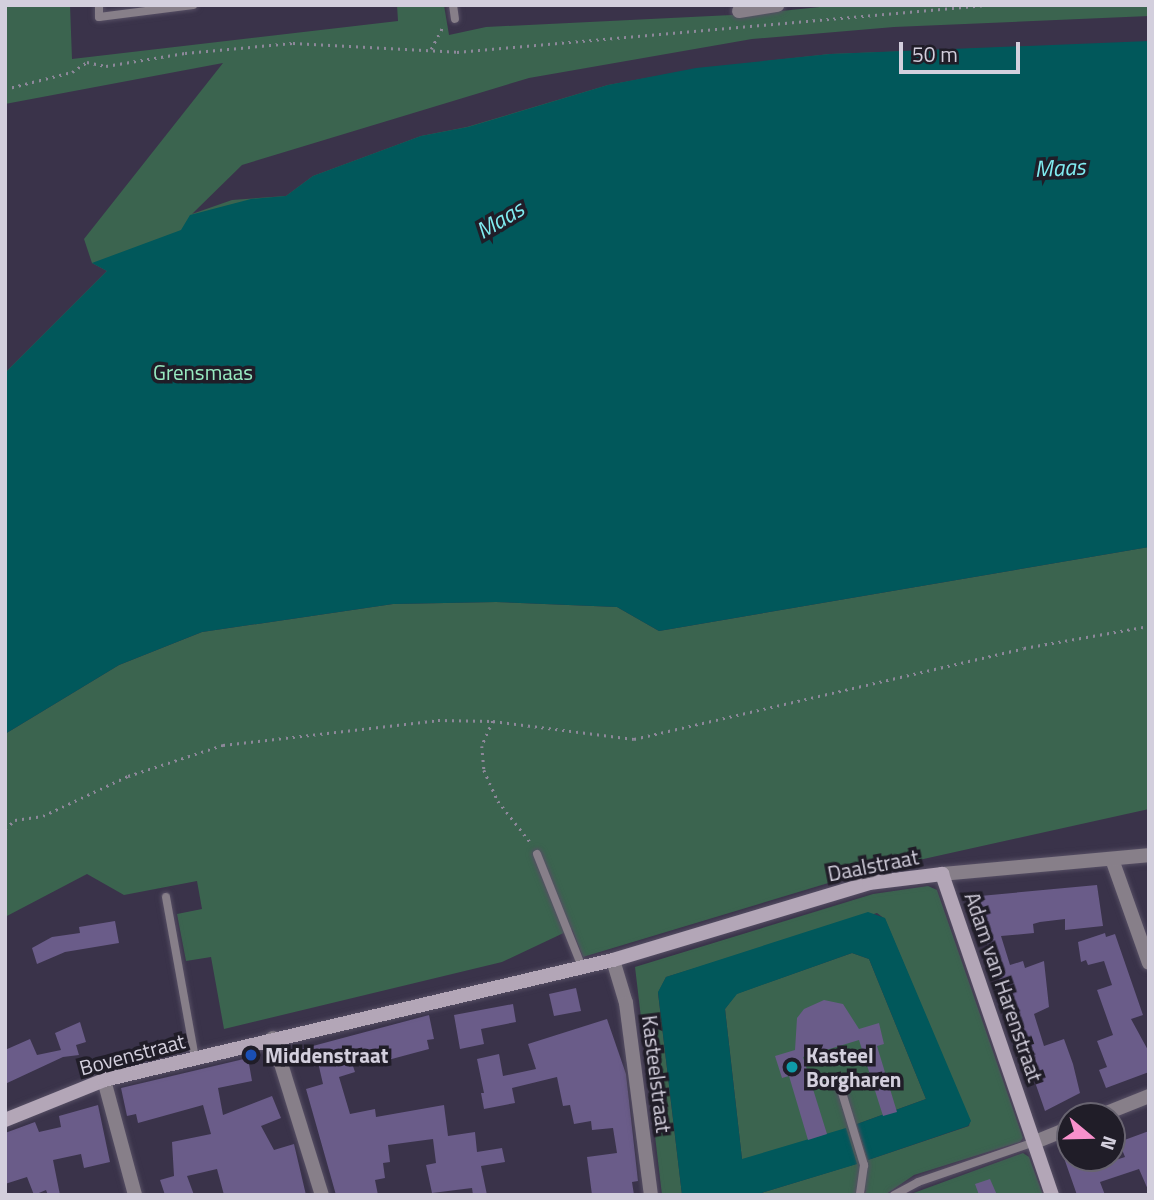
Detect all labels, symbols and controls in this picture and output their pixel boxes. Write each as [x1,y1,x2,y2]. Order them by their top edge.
scale bar [902,28,1023,72]
text: 50 m [912,38,958,70]
water label: Maas [1034,153,1086,183]
water label: Maas [471,195,529,245]
park label: Grensmaas [153,359,253,385]
street label: Daalstraat [825,844,921,886]
street label: Adam van Harenstraat [960,889,1048,1085]
street label: Kasteelstraat [637,1014,677,1134]
street label: Bovenstraat [76,1028,188,1080]
place label: Middenstraat [265,1042,388,1068]
place label: Kasteel Borgharen [806,1042,901,1092]
marker: Middenstraat [243,1047,259,1063]
marker: Kasteel Borgharen [784,1059,800,1075]
north arrow [1056,1102,1126,1172]
text: N [1094,1132,1125,1154]

